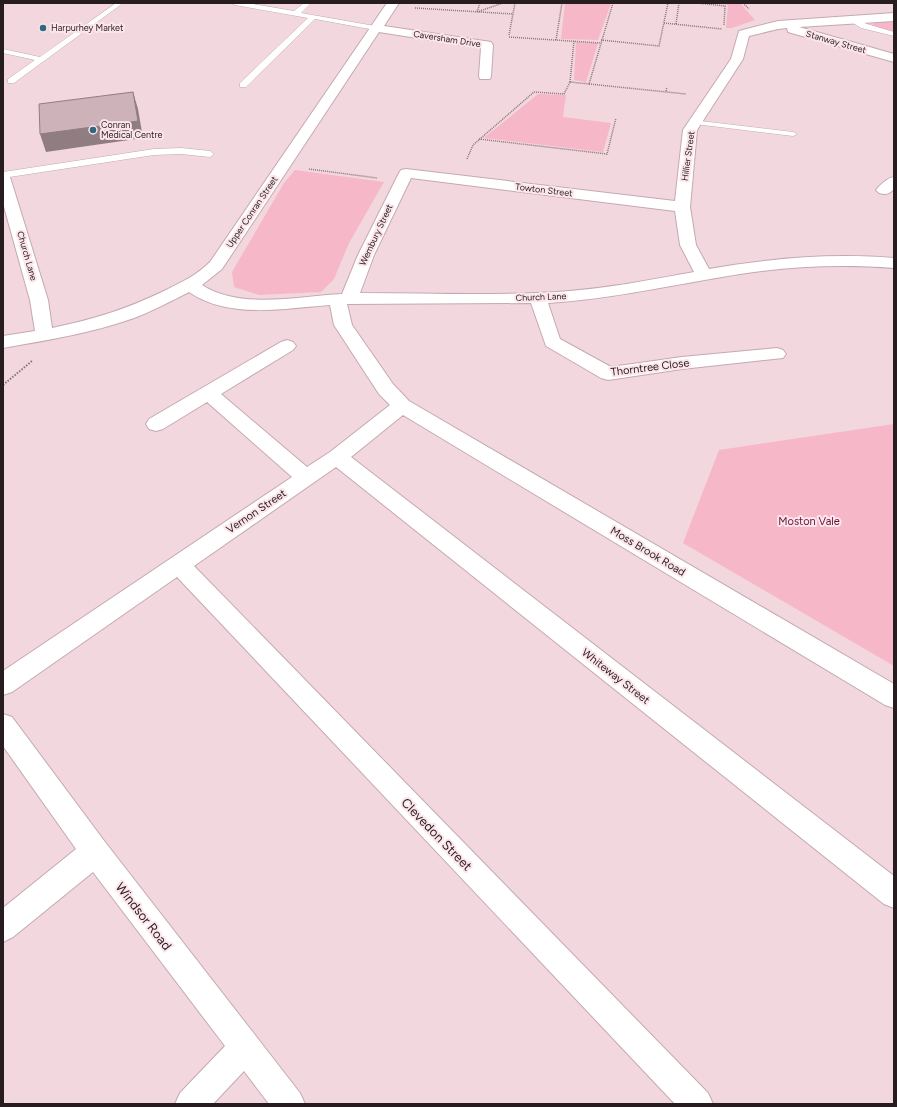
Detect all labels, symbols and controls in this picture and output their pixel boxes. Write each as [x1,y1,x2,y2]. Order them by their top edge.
place label: Harpurhey Market [51,22,124,33]
marker: Harpurhey Market [38,23,48,33]
street label: Caversham Drive [413,28,482,49]
street label: Stanway Street [805,28,868,56]
place label: Conran Medical Centre [101,119,162,140]
marker: Conran Medical Centre [88,125,98,135]
street label: Hillier Street [679,130,697,182]
street label: Upper Conran Street [224,173,280,250]
street label: Towton Street [515,181,574,199]
street label: Wembury Street [357,202,395,267]
street label: Church Lane [15,230,40,282]
street label: Church Lane [515,290,567,303]
street label: Thorntree Close [610,356,690,379]
street label: Vernon Street [224,487,289,536]
park label: Moston Vale [778,515,840,528]
street label: Moss Brook Road [608,524,688,579]
street label: Whiteway Street [579,646,652,707]
street label: Clevedon Street [398,795,475,874]
street label: Windsor Road [113,880,175,953]

